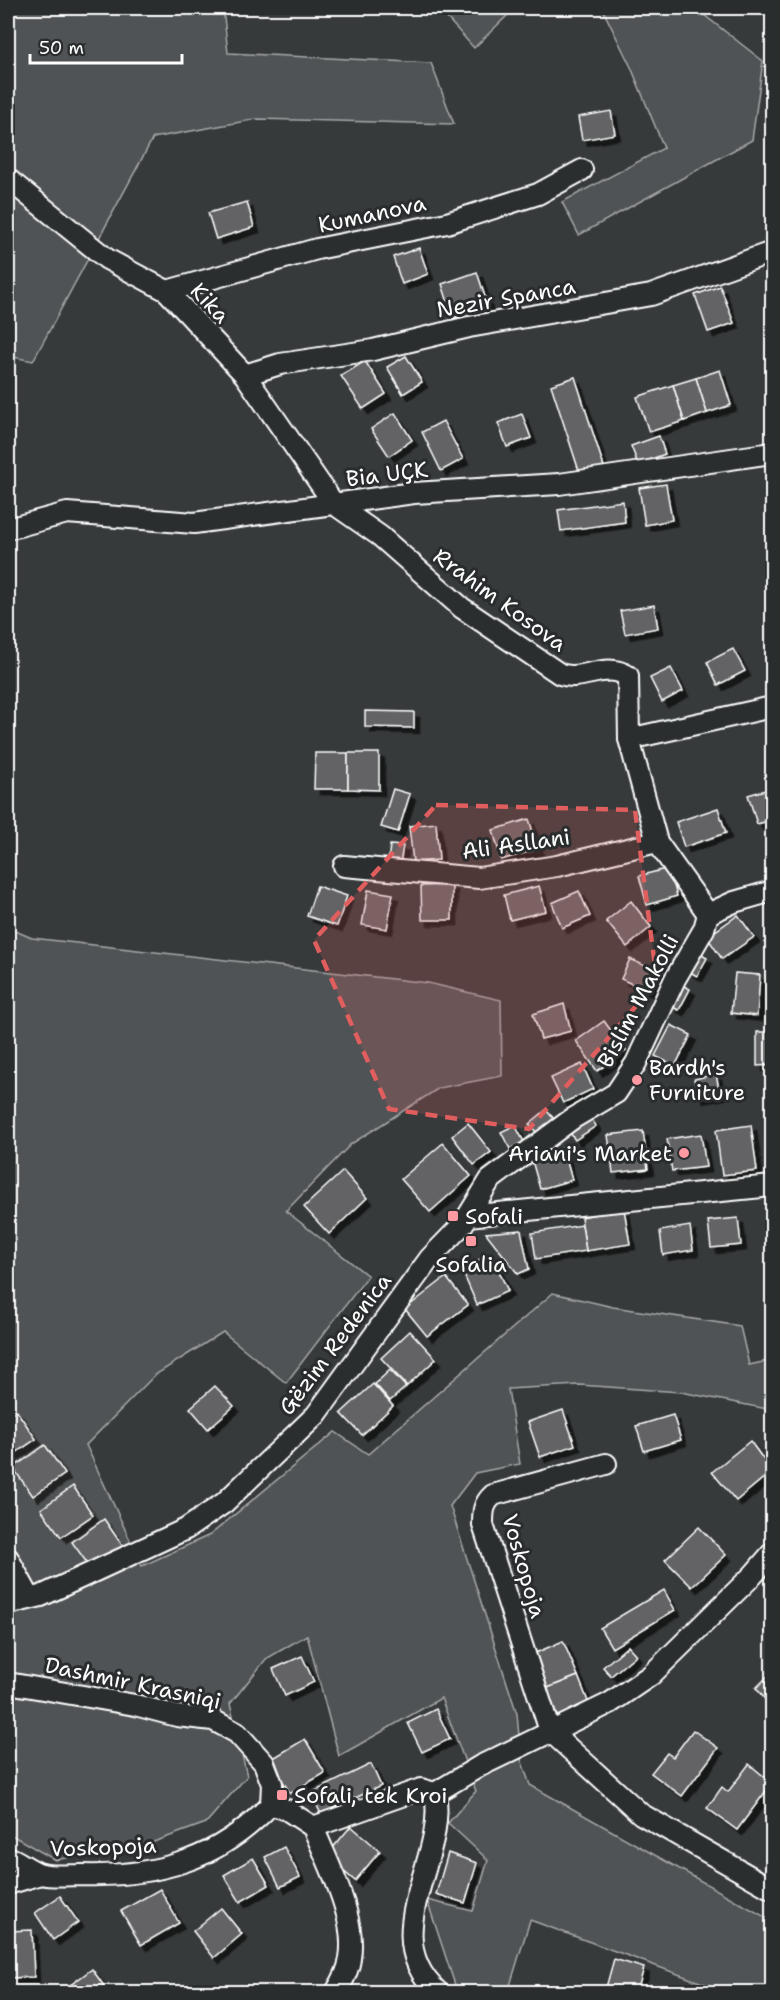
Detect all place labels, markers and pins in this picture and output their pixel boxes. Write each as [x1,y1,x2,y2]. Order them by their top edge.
place label: Bardh's Furniture [649,1053,745,1107]
marker: Bardh's Furniture [630,1073,644,1087]
place label: Ariani's Market [508,1139,672,1168]
marker: Ariani's Market [677,1146,691,1160]
place label: Sofali [465,1202,523,1231]
marker: Sofali [446,1209,460,1223]
marker: Sofalia [464,1234,478,1248]
place label: Sofalia [435,1250,507,1279]
place label: Sofali, tek Kroi [294,1781,448,1810]
marker: Sofali, tek Kroi [275,1788,289,1802]

